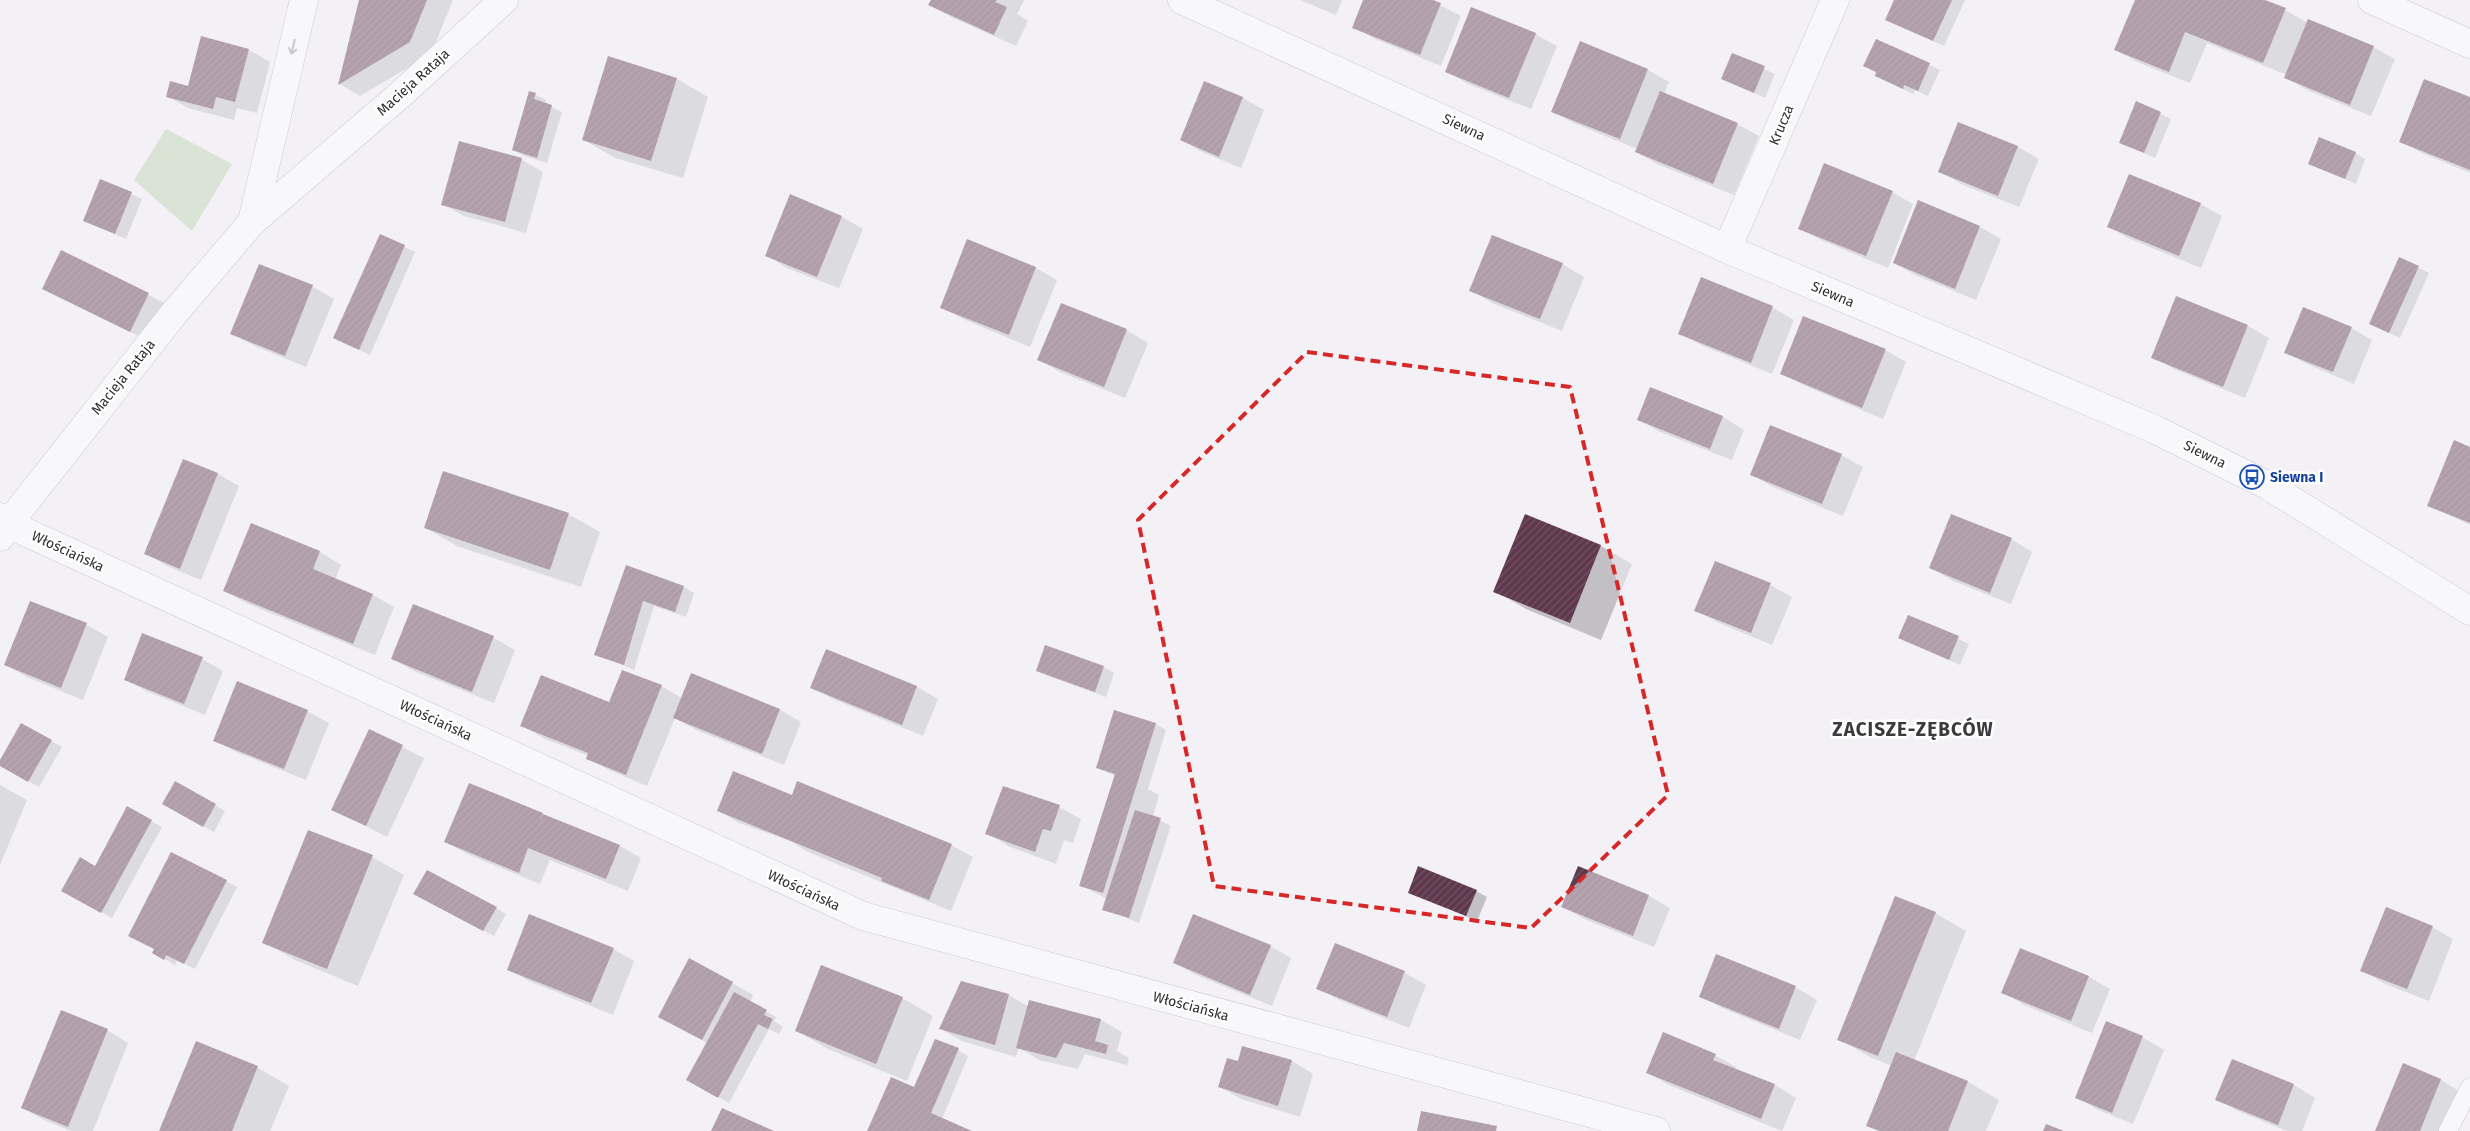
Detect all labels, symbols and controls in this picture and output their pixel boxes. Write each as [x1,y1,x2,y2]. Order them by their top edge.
one-way arrow [288,39,297,55]
street label: Macieja Rataja [373,45,453,119]
street label: Krucza [1765,103,1797,148]
street label: Siewna [1440,110,1488,145]
street label: Siewna [1809,278,1857,311]
street label: Macieja Rataja [88,336,159,418]
street label: Siewna [2181,437,2229,472]
bus stop icon: Siewna I [2239,464,2265,490]
place label: Siewna I [2270,469,2323,486]
street label: Włościańska [29,527,107,576]
street label: Włościańska [397,696,475,745]
district label: ZACISZE-ZĘBCÓW [1832,717,1994,741]
street label: Włościańska [765,866,843,915]
street label: Włościańska [1151,988,1231,1025]

